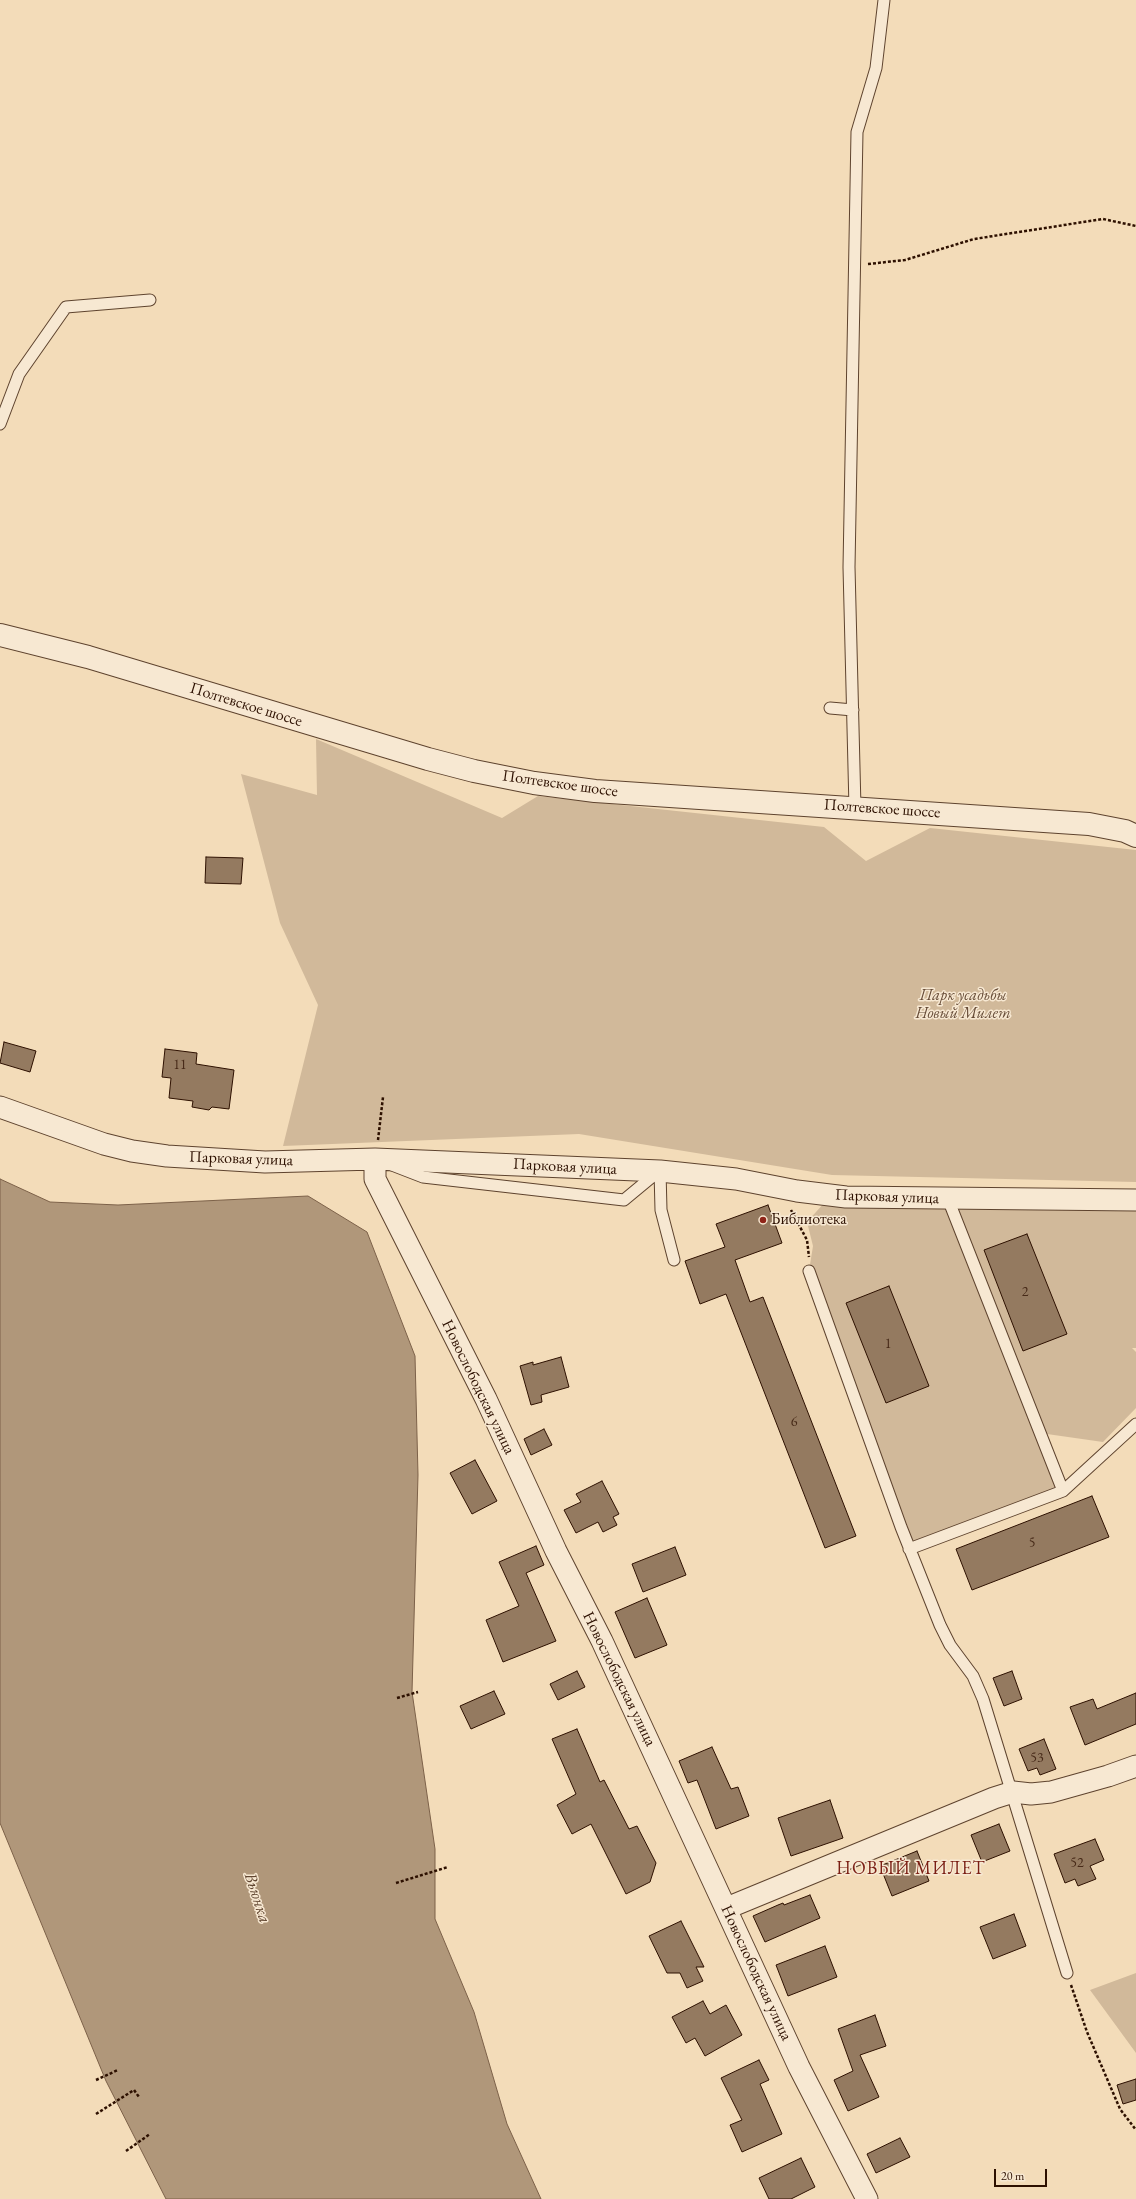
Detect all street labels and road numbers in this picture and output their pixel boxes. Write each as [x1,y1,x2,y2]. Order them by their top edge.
street label: Полтевское шоссе [187,679,305,731]
street label: Полтевское шоссе [501,766,619,802]
street label: Полтевское шоссе [823,795,941,823]
street label: Парковая улица [189,1148,293,1170]
street label: Парковая улица [513,1155,617,1179]
street label: Парковая улица [835,1186,939,1208]
street label: Новослободская улица [437,1317,519,1457]
street label: Новослободская улица [578,1609,660,1749]
street label: Новослободская улица [716,1902,796,2044]

